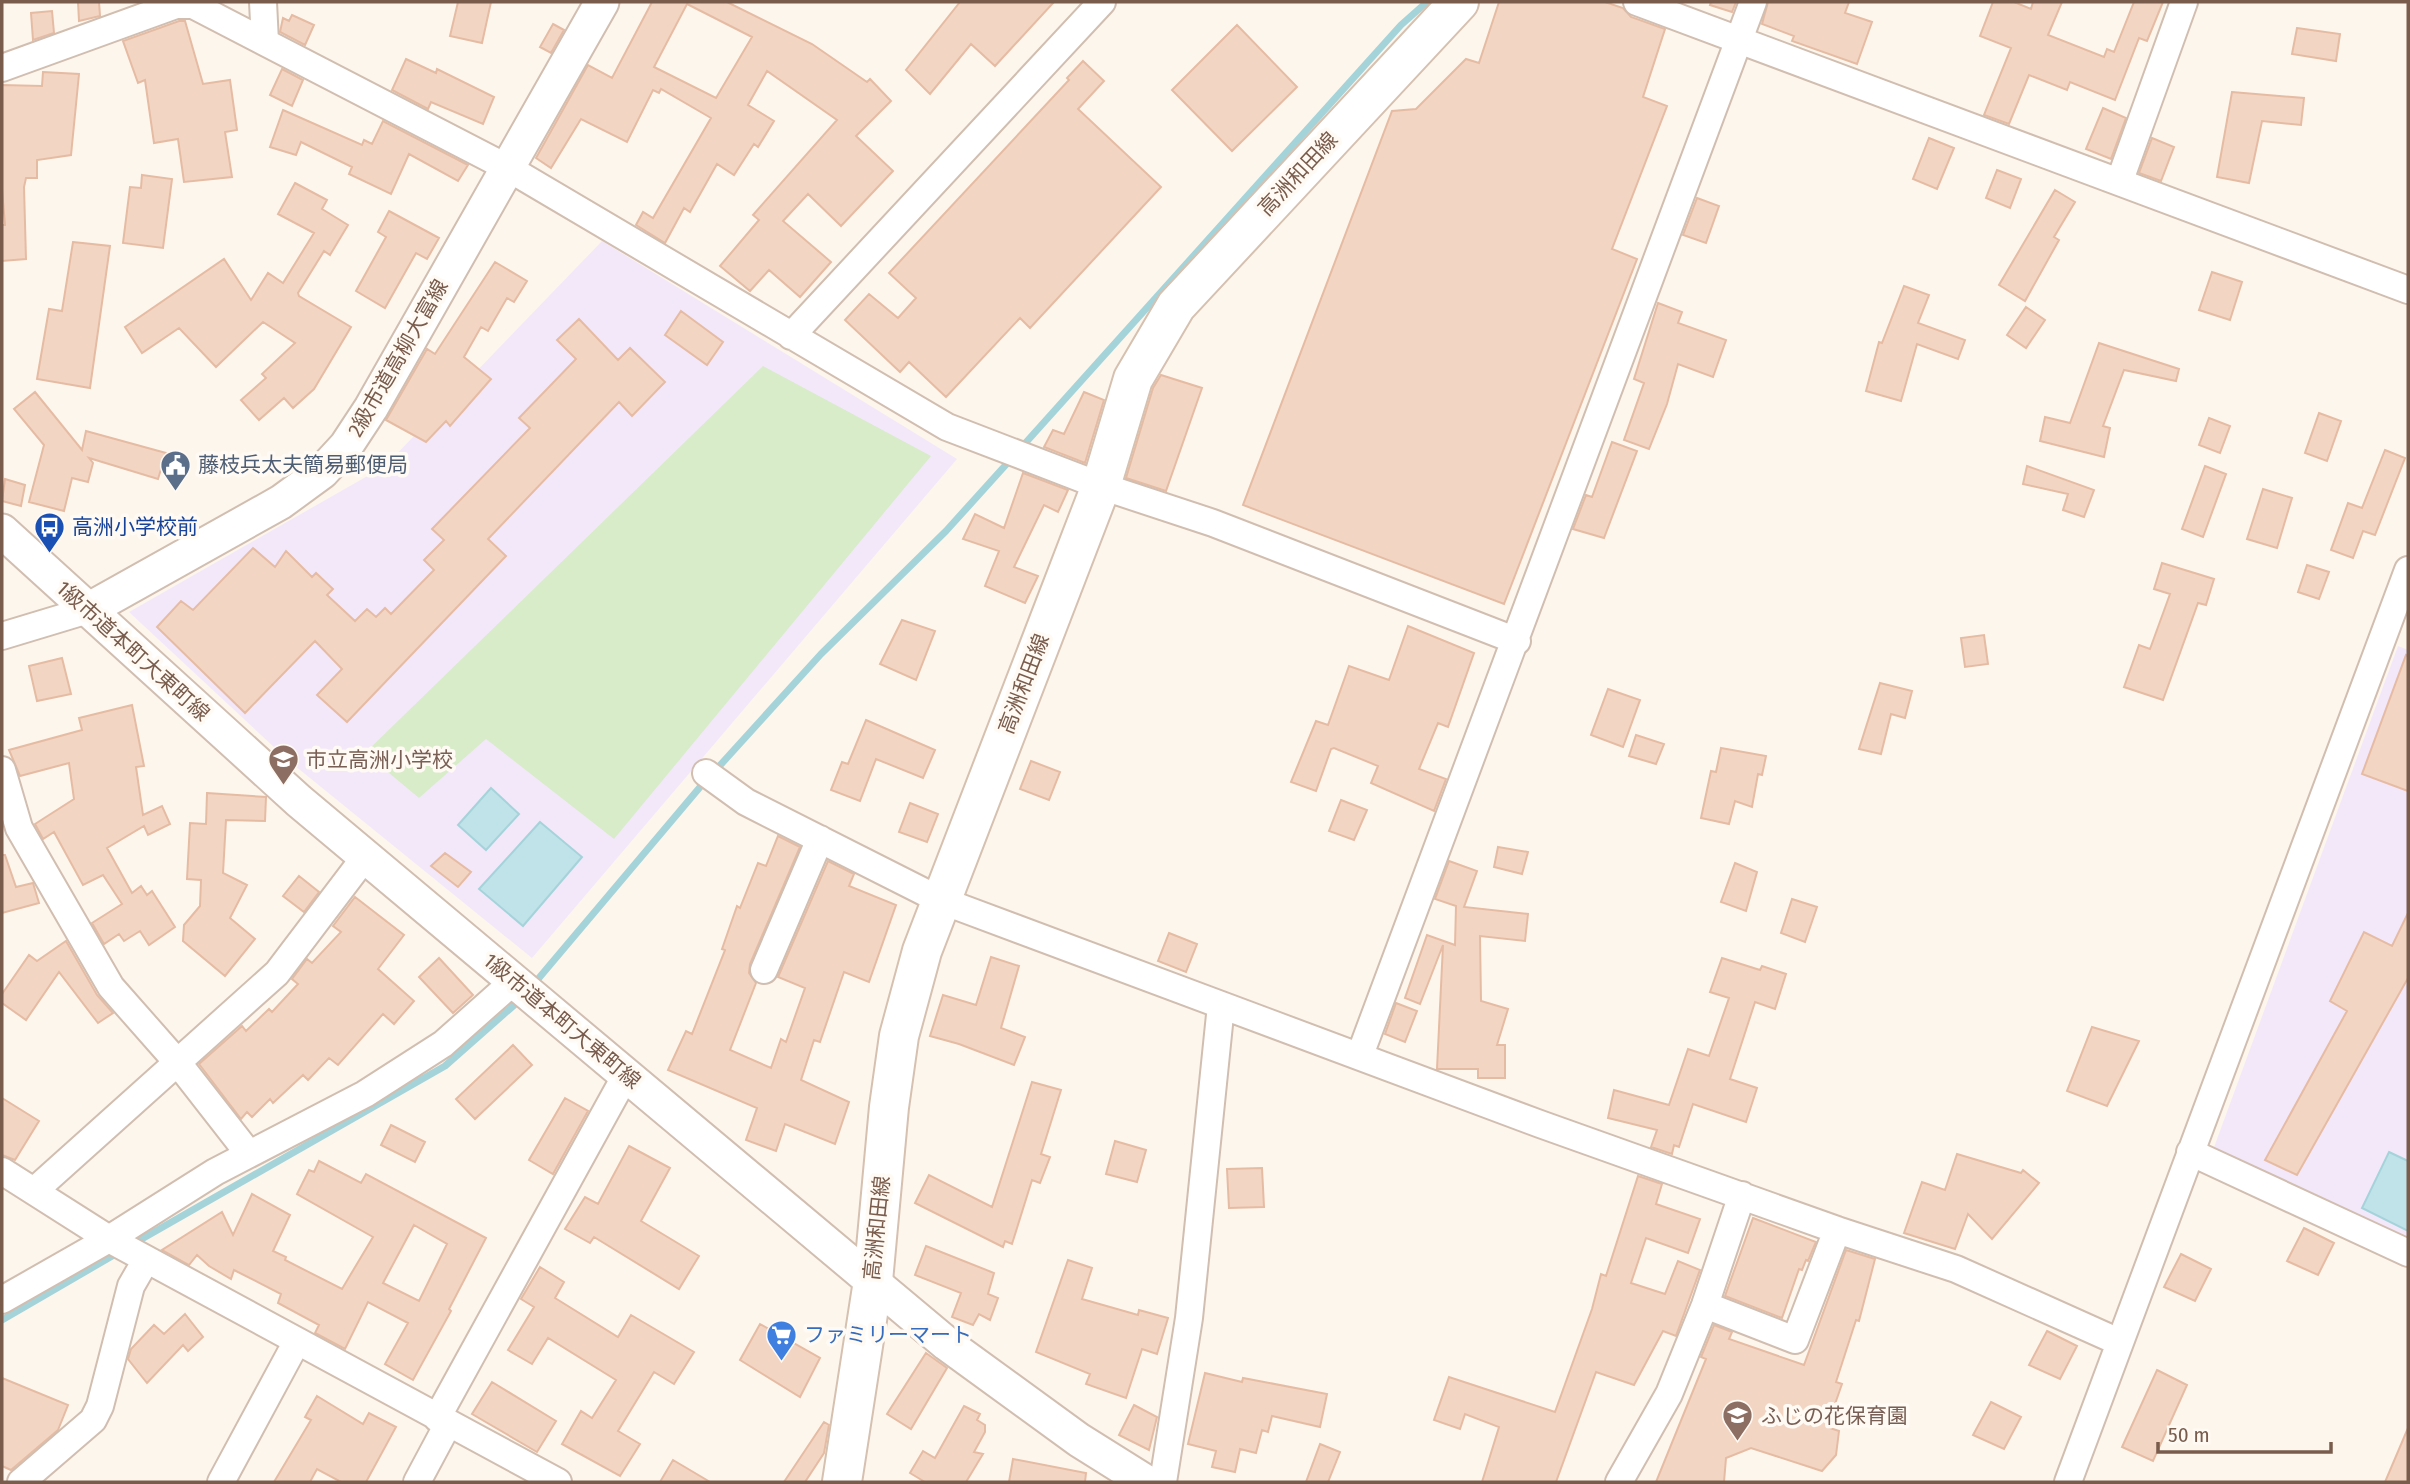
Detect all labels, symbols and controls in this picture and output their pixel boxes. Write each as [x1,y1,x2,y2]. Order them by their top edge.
street label: 高洲和田線 [1253,127,1343,221]
street label: 2級市道高柳大富線 [342,275,454,441]
public building icon: 藤枝兵太夫簡易郵便局 [158,448,192,492]
place label: 藤枝兵太夫簡易郵便局 [198,452,408,478]
bus stop icon: 高洲小学校前 [32,510,66,554]
place label: 高洲小学校前 [72,514,198,540]
street label: 1級市道本町大東町線 [51,575,215,727]
street label: 高洲和田線 [993,630,1055,738]
school or university icon: 市立高洲小学校 [266,743,300,787]
place label: 市立高洲小学校 [306,747,453,773]
street label: 1級市道本町大東町線 [478,948,646,1094]
street label: 高洲和田線 [859,1174,895,1282]
supermarket icon: ファミリーマート [764,1318,798,1362]
place label: ファミリーマート [804,1322,972,1348]
school or university icon: ふじの花保育園 [1721,1399,1755,1443]
place label: ふじの花保育園 [1761,1403,1908,1429]
scale bar [2158,1410,2331,1454]
text: 50 m [2168,1422,2210,1448]

